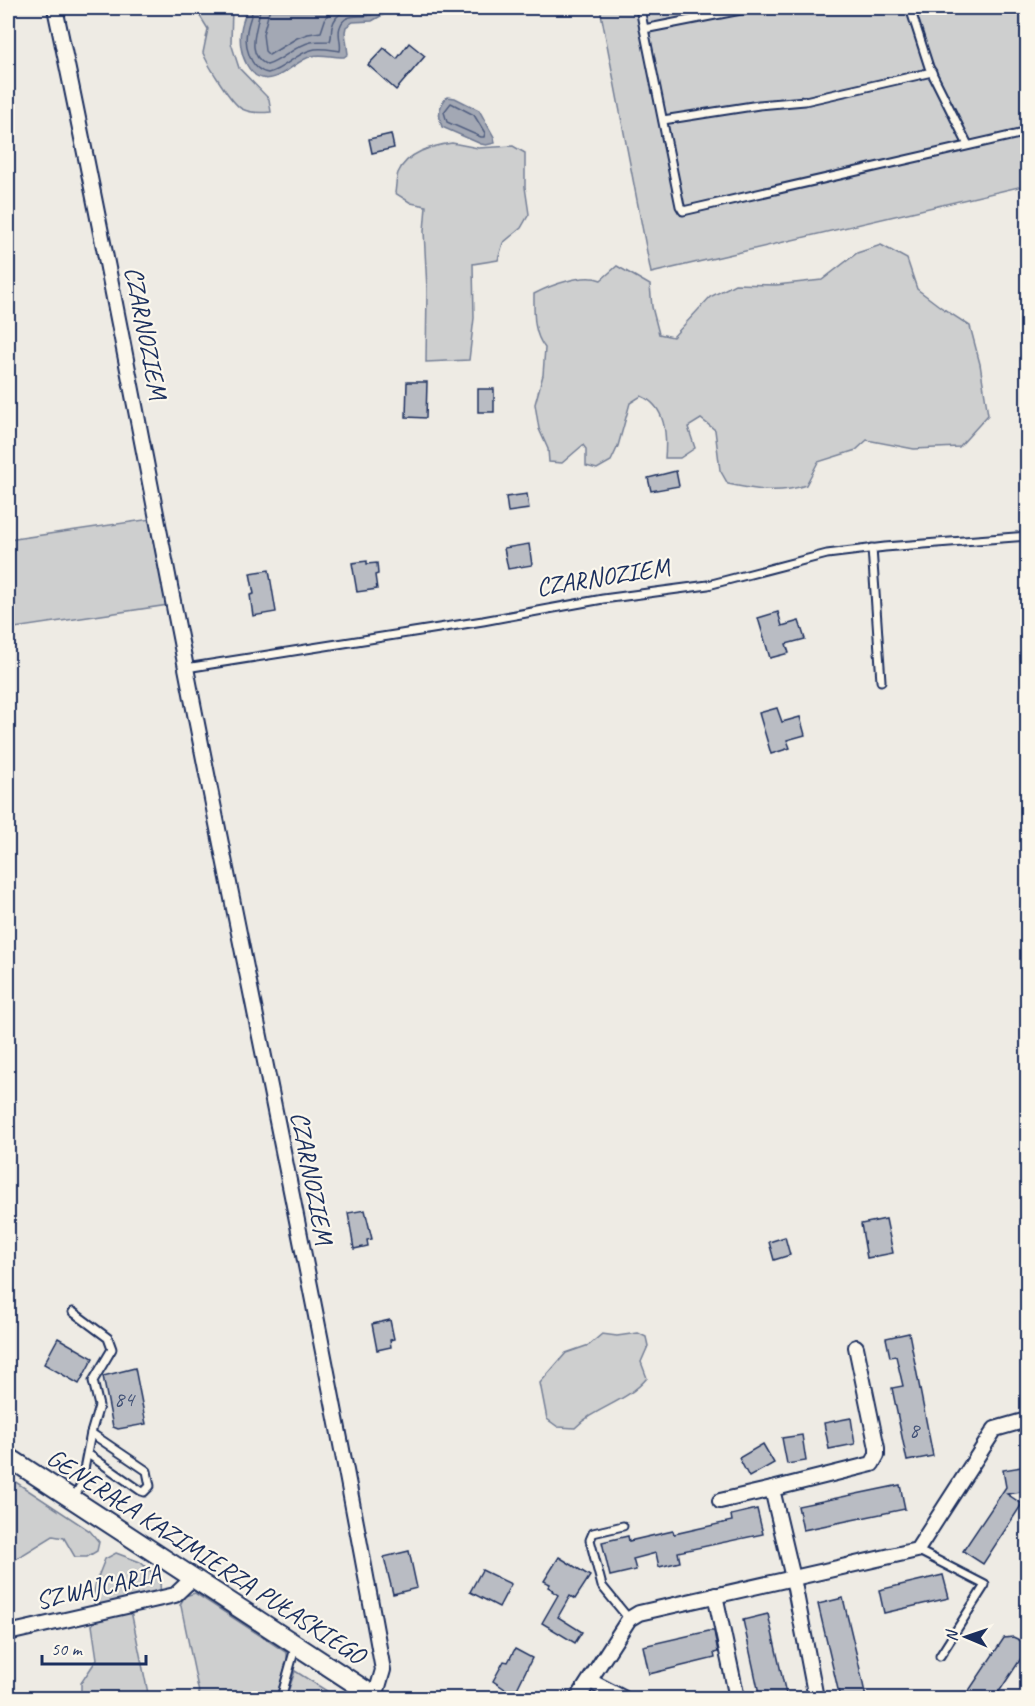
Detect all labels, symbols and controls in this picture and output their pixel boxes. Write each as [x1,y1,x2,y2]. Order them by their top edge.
street label: CZARNOZIEM [117,264,175,404]
street label: CZARNOZIEM [534,550,673,604]
street label: CZARNOZIEM [283,1109,341,1249]
house number: 84 [114,1385,136,1413]
house number: 8 [909,1416,921,1444]
street label: GENERAŁA KAZIMIERZA PUŁASKIEGO [41,1441,374,1673]
street label: SZWAJCARIA [32,1556,165,1617]
north arrow [936,1607,996,1667]
scale bar [42,1628,146,1666]
text: N [942,1628,962,1642]
text: 50 m [51,1638,84,1660]

